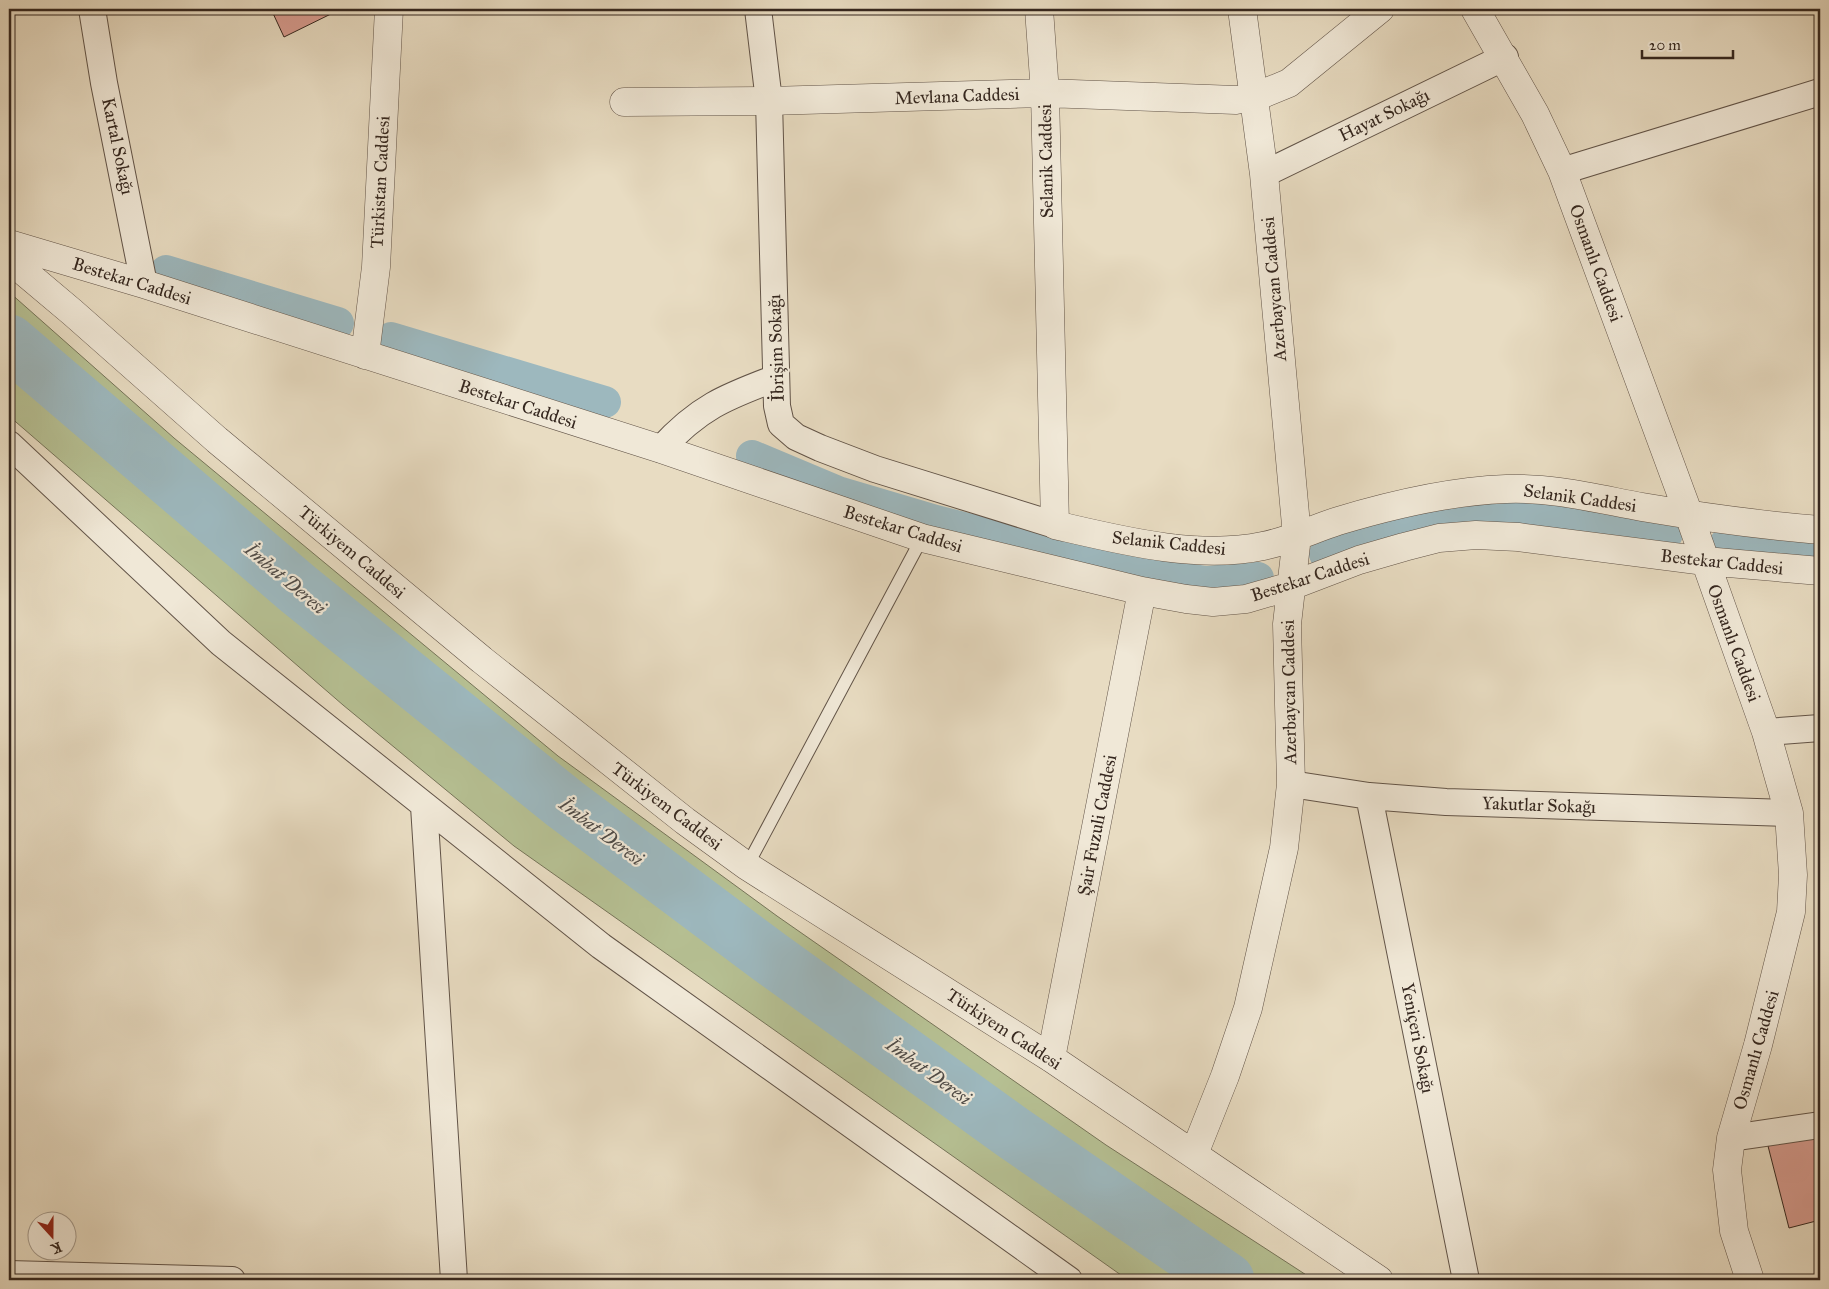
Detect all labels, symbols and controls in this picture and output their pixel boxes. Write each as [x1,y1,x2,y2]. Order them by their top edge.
scale bar [1642,28,1733,60]
text: 20 m [1649,36,1681,54]
street label: Mevlana Caddesi [894,83,1020,109]
street label: Hayat Sokağı [1335,84,1433,147]
street label: Kartal Sokağı [96,95,139,197]
street label: Selanik Caddesi [1034,104,1058,218]
street label: Türkistan Caddesi [366,115,394,249]
street label: Osmanlı Caddesi [1565,201,1627,325]
street label: Azerbaycan Caddesi [1257,216,1291,363]
street label: Bestekar Caddesi [70,252,194,310]
street label: İbrişim Sokağı [762,294,790,402]
street label: Bestekar Caddesi [456,374,580,434]
street label: Selanik Caddesi [1522,479,1638,517]
street label: Bestekar Caddesi [841,500,965,558]
street label: Türkiyem Caddesi [294,501,410,603]
street label: Selanik Caddesi [1111,526,1227,560]
water label: İmbat Deresi [239,537,332,619]
street label: Bestekar Caddesi [1660,545,1785,579]
street label: Bestekar Caddesi [1248,547,1372,607]
street label: Osmanlı Caddesi [1703,581,1765,705]
street label: Azerbaycan Caddesi [1277,619,1301,766]
street label: Şair Fuzuli Caddesi [1073,753,1121,897]
street label: Türkiyem Caddesi [607,757,727,855]
water label: İmbat Deresi [554,792,649,871]
street label: Yakutlar Sokağı [1482,792,1596,819]
street label: Yeniçeri Sokağı [1396,981,1439,1095]
street label: Türkiyem Caddesi [942,984,1066,1075]
street label: Osmanlı Caddesi [1728,988,1784,1112]
water label: İmbat Deresi [881,1032,976,1110]
north arrow [28,1212,78,1262]
text: K [48,1238,64,1258]

